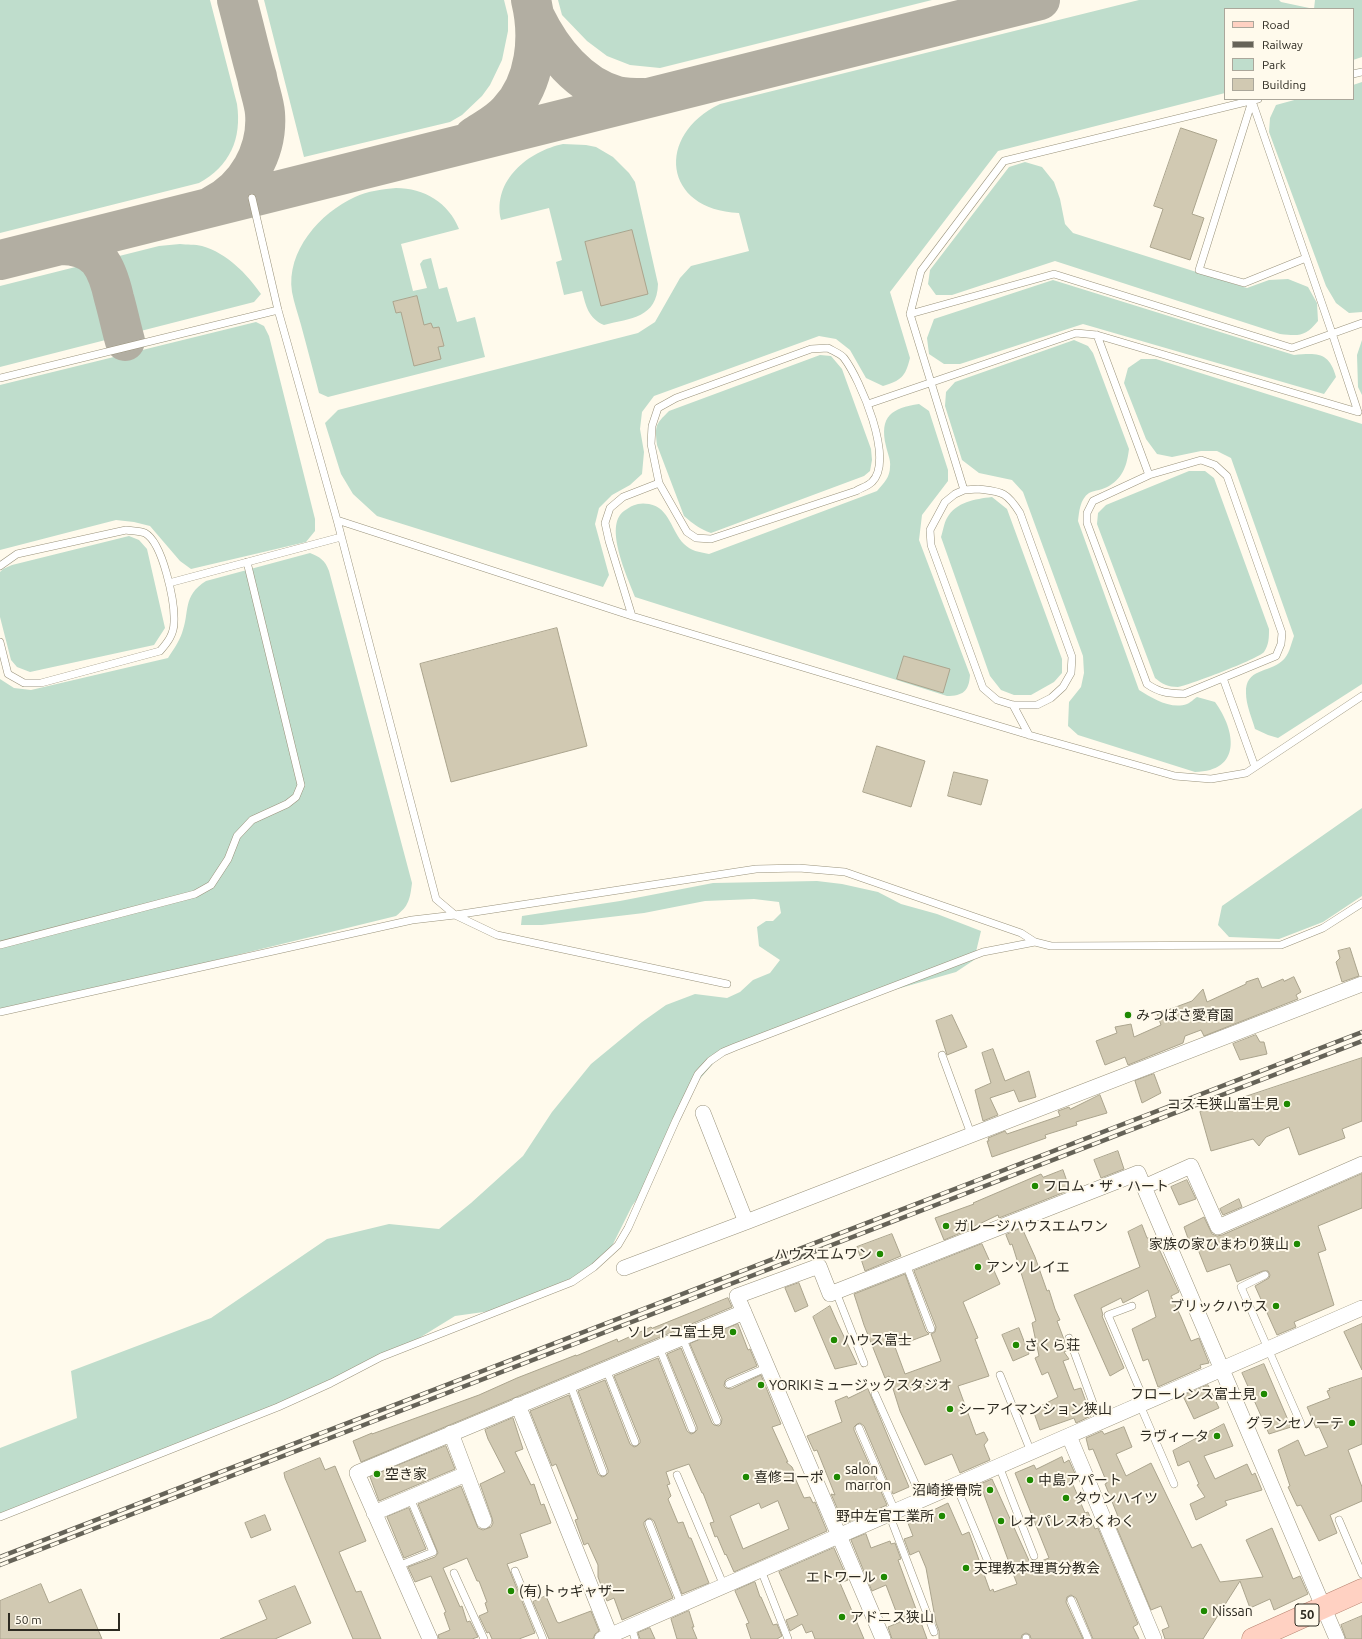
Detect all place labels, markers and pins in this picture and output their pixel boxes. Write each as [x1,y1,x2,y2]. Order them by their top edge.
place label: みつばさ愛育園 [1136,1007,1234,1023]
marker: みつばさ愛育園 [1123,1010,1133,1020]
place label: コスモ狭山富士見 [1167,1096,1279,1112]
marker: コスモ狭山富士見 [1282,1099,1292,1109]
place label: フロム・ザ・ハート [1043,1178,1169,1194]
marker: フロム・ザ・ハート [1030,1181,1040,1191]
place label: ガレージハウスエムワン [954,1218,1108,1234]
marker: ガレージハウスエムワン [941,1221,951,1231]
place label: 家族の家ひまわり狭山 [1149,1236,1289,1252]
marker: 家族の家ひまわり狭山 [1292,1239,1302,1249]
place label: ハウスエムワン [774,1246,872,1262]
marker: ハウスエムワン [875,1249,885,1259]
place label: アンソレイエ [986,1259,1070,1275]
marker: アンソレイエ [973,1262,983,1272]
place label: ブリックハウス [1170,1298,1268,1314]
marker: ブリックハウス [1271,1301,1281,1311]
place label: ソレイユ富士見 [627,1324,725,1340]
marker: ソレイユ富士見 [728,1327,738,1337]
place label: ハウス富士 [842,1332,912,1348]
marker: ハウス富士 [829,1335,839,1345]
place label: さくら荘 [1024,1337,1080,1353]
marker: さくら荘 [1011,1340,1021,1350]
place label: YORIKIミュージックスタジオ [769,1377,952,1393]
marker: YORIKIミュージックスタジオ [756,1380,766,1390]
place label: フローレンス富士見 [1130,1386,1256,1402]
marker: フローレンス富士見 [1259,1389,1269,1399]
place label: シーアイマンション狭山 [958,1401,1112,1417]
marker: シーアイマンション狭山 [945,1404,955,1414]
place label: グランセノーテ [1246,1415,1344,1431]
marker: グランセノーテ [1347,1418,1357,1428]
place label: ラヴィータ [1139,1428,1209,1444]
marker: ラヴィータ [1212,1431,1222,1441]
place label: salon marron [845,1461,891,1494]
place label: 空き家 [385,1466,427,1482]
marker: 空き家 [372,1469,382,1479]
place label: 喜修コーポ [754,1469,824,1485]
marker: 喜修コーポ [741,1472,751,1482]
marker: salon marron [832,1472,842,1482]
place label: 中島アパート [1038,1472,1122,1488]
marker: 中島アパート [1025,1475,1035,1485]
place label: 沼崎接骨院 [912,1482,982,1498]
marker: 沼崎接骨院 [985,1485,995,1495]
place label: タウンハイツ [1074,1490,1158,1506]
marker: タウンハイツ [1061,1493,1071,1503]
place label: 野中左官工業所 [836,1508,934,1524]
marker: 野中左官工業所 [937,1511,947,1521]
place label: レオパレスわくわく [1009,1513,1135,1529]
marker: レオパレスわくわく [996,1516,1006,1526]
place label: 天理教本理貫分教会 [974,1560,1100,1576]
marker: 天理教本理貫分教会 [961,1563,971,1573]
place label: エトワール [806,1569,876,1585]
marker: エトワール [879,1572,889,1582]
place label: (有)トゥギャザー [519,1583,626,1599]
marker: (有)トゥギャザー [506,1586,516,1596]
place label: Nissan [1212,1603,1253,1619]
marker: Nissan [1199,1606,1209,1616]
place label: アドニス狭山 [850,1609,934,1625]
marker: アドニス狭山 [837,1612,847,1622]

